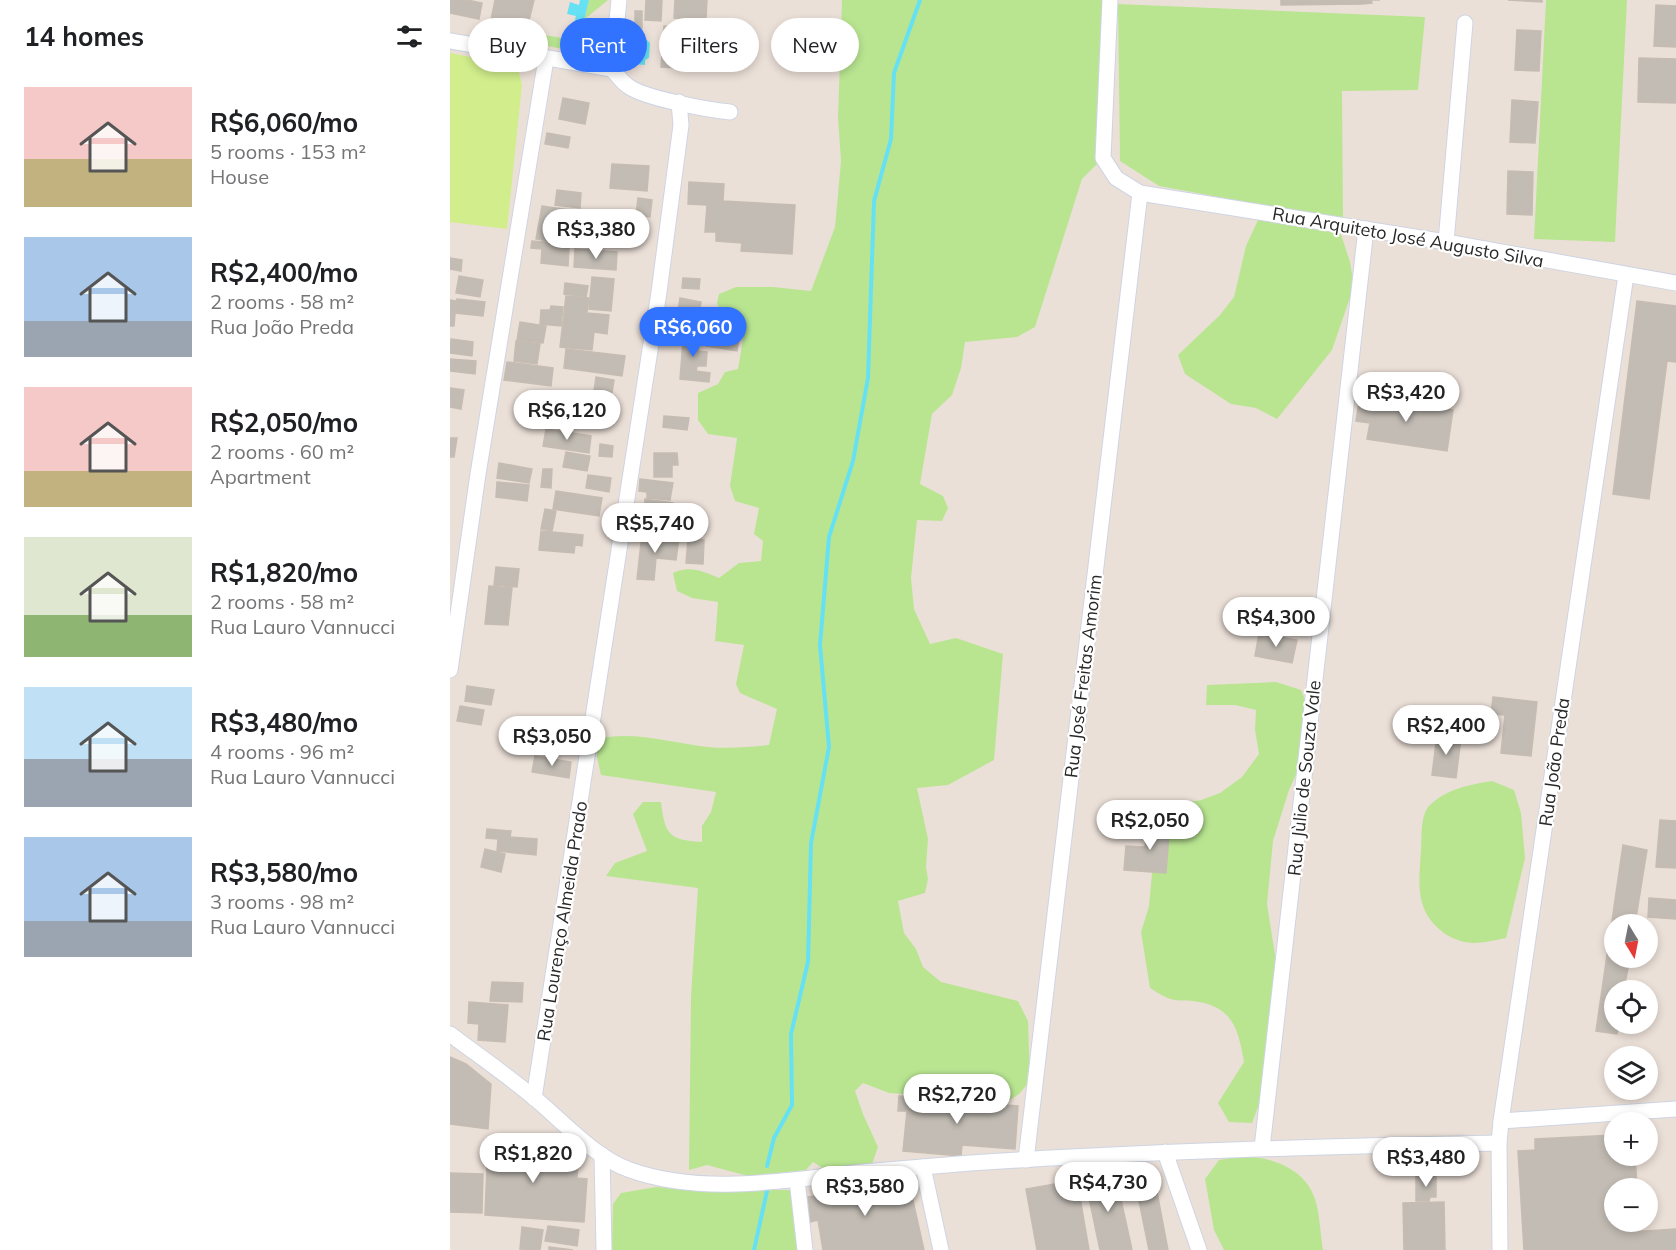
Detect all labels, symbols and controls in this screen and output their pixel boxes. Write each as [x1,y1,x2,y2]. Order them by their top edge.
chip: Buy [468,18,548,72]
chip: Rent [560,18,647,72]
chip: Filters [659,18,759,72]
chip: New [771,18,859,72]
text: 14 homes [24,20,144,53]
icon: filters [393,20,426,53]
text: R$6,060/mo [210,106,358,139]
icon: home [72,111,144,183]
text: 5 rooms · 153 m² [210,139,366,164]
text: House [210,164,269,189]
street label: Rua Arquiteto José Augusto Silva [1271,202,1545,272]
pin: R$3,380 [541,209,651,260]
text: R$3,380 [557,216,636,241]
text: R$2,400/mo [210,256,358,289]
icon: home [72,261,144,333]
text: 2 rooms · 58 m² [210,289,354,314]
pin: R$6,060 [638,307,748,358]
text: Rua João Preda [210,314,354,339]
text: R$6,060 [654,314,733,339]
pin: R$3,420 [1351,372,1461,423]
text: R$3,420 [1367,379,1446,404]
pin: R$6,120 [512,390,622,441]
text: R$6,120 [528,397,607,422]
text: R$2,050/mo [210,406,358,439]
icon: home [72,411,144,483]
text: 2 rooms · 60 m² [210,439,354,464]
text: Apartment [210,464,311,489]
pin: R$5,740 [600,503,710,554]
text: R$5,740 [616,510,695,535]
text: R$1,820/mo [210,556,358,589]
icon: home [72,561,144,633]
street label: Rua José Freitas Amorim [1059,573,1107,779]
text: 2 rooms · 58 m² [210,589,354,614]
pin: R$4,300 [1221,597,1331,648]
text: R$4,300 [1237,604,1316,629]
text: Rua Lauro Vannucci [210,614,395,639]
street label: Rua Jùlio de Souza Vale [1282,679,1326,877]
street label: Rua João Preda [1534,696,1574,828]
pin: R$2,400 [1391,705,1501,756]
text: R$3,480/mo [210,706,358,739]
icon: home [72,711,144,783]
text: R$2,400 [1407,712,1486,737]
pin: R$3,050 [497,716,607,767]
text: R$3,050 [513,723,592,748]
text: 4 rooms · 96 m² [210,739,354,764]
text: Rua Lauro Vannucci [210,764,395,789]
street label: Rua Lourenço Almeida Prado [532,799,592,1043]
pin: R$2,050 [1095,800,1205,851]
text: R$2,050 [1111,807,1190,832]
text: R$3,580/mo [210,856,358,889]
icon: home [72,861,144,933]
text: 3 rooms · 98 m² [210,889,354,914]
text: Rua Lauro Vannucci [210,914,395,939]
north arrow [1604,914,1658,968]
map controls [1604,914,1658,1232]
button: locate [1604,980,1658,1034]
button: layers [1604,1046,1658,1100]
pin: R$2,720 [902,1074,1012,1125]
text: R$2,720 [918,1081,997,1106]
button: + [1604,1112,1658,1166]
pin: R$1,820 [478,1133,588,1184]
pin: R$3,480 [1371,1137,1481,1188]
text: R$1,820 [494,1140,573,1165]
text: R$3,480 [1387,1144,1466,1169]
pin: R$4,730 [1053,1162,1163,1213]
pin: R$3,580 [810,1166,920,1217]
text: R$4,730 [1069,1169,1148,1194]
text: R$3,580 [826,1173,905,1198]
button: − [1604,1178,1658,1232]

